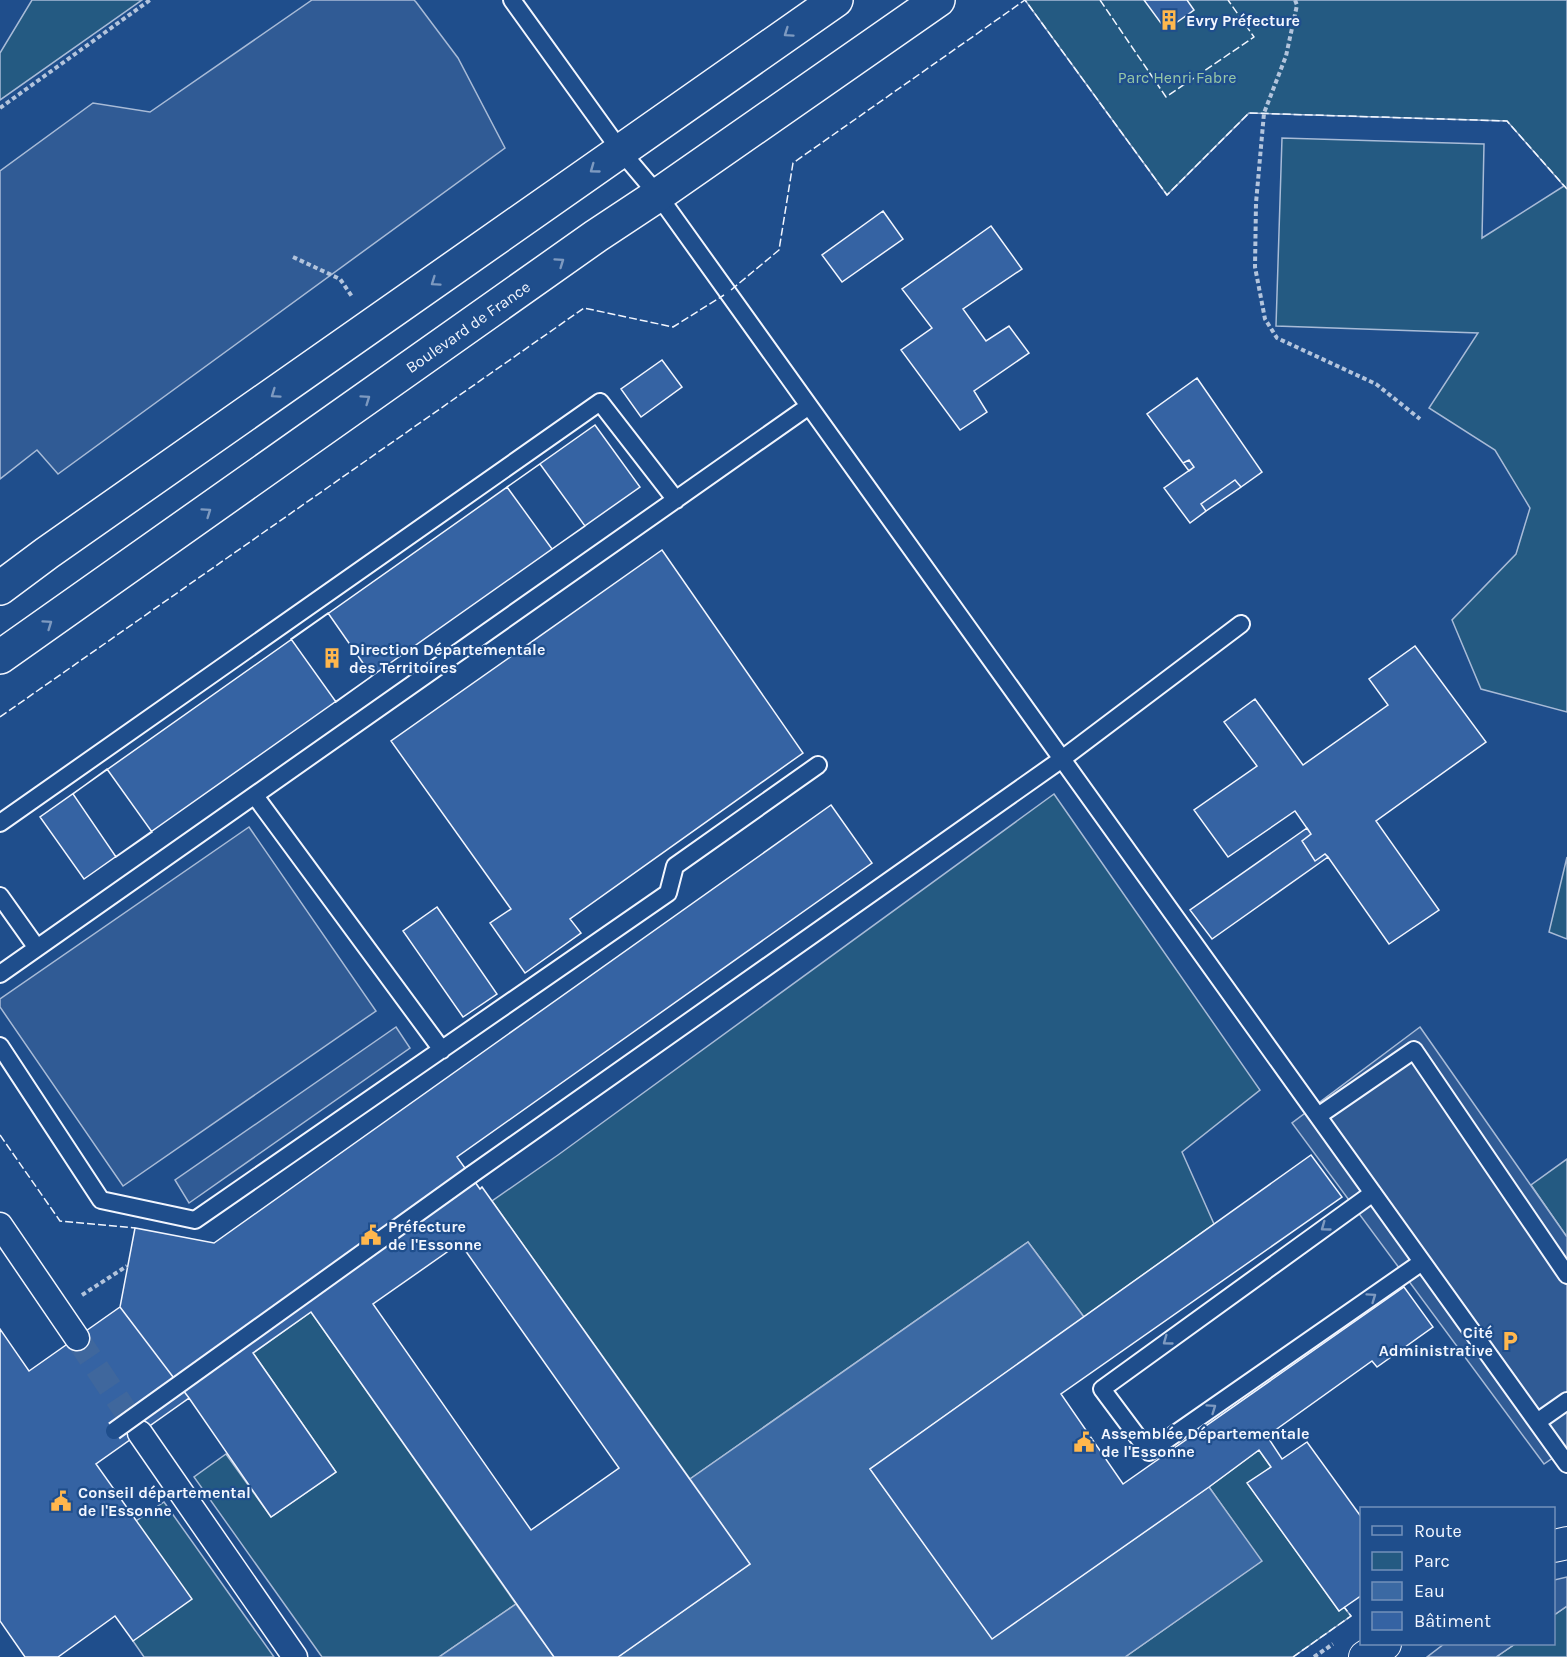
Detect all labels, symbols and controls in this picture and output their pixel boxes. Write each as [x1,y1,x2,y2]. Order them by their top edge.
building icon: Evry Préfecture [1157,8,1181,32]
place label: Evry Préfecture [1186,11,1300,30]
one-way arrow [784,26,795,37]
park label: Parc Henri Fabre [1118,68,1236,87]
one-way arrow [590,162,601,173]
one-way arrow [553,258,564,269]
one-way arrow [430,275,441,286]
street label: Boulevard de France [402,277,534,377]
one-way arrow [271,387,282,398]
one-way arrow [360,395,371,406]
one-way arrow [201,508,212,519]
one-way arrow [41,620,52,631]
place label: Direction Départementale des Territoires [349,640,545,677]
building icon: Direction Départementale des Territoires [320,646,344,670]
place label: Préfecture de l'Essonne [388,1217,482,1254]
one-way arrow [1321,1220,1332,1231]
public building icon: Préfecture de l'Essonne [359,1223,383,1247]
one-way arrow [1365,1293,1376,1304]
place label: Cité Administrative [1379,1323,1493,1360]
parking icon: Cité Administrative [1498,1329,1522,1353]
one-way arrow [1163,1334,1174,1345]
one-way arrow [1205,1404,1216,1415]
place label: Assemblée Départementale de l'Essonne [1101,1424,1310,1461]
public building icon: Assemblée Départementale de l'Essonne [1072,1430,1096,1454]
place label: Conseil départemental de l'Essonne [78,1483,251,1520]
public building icon: Conseil départemental de l'Essonne [49,1489,73,1513]
legend [1360,1507,1555,1645]
text: Route [1414,1520,1462,1542]
text: Parc [1414,1550,1450,1572]
text: Eau [1414,1580,1445,1602]
text: Bâtiment [1414,1610,1491,1632]

